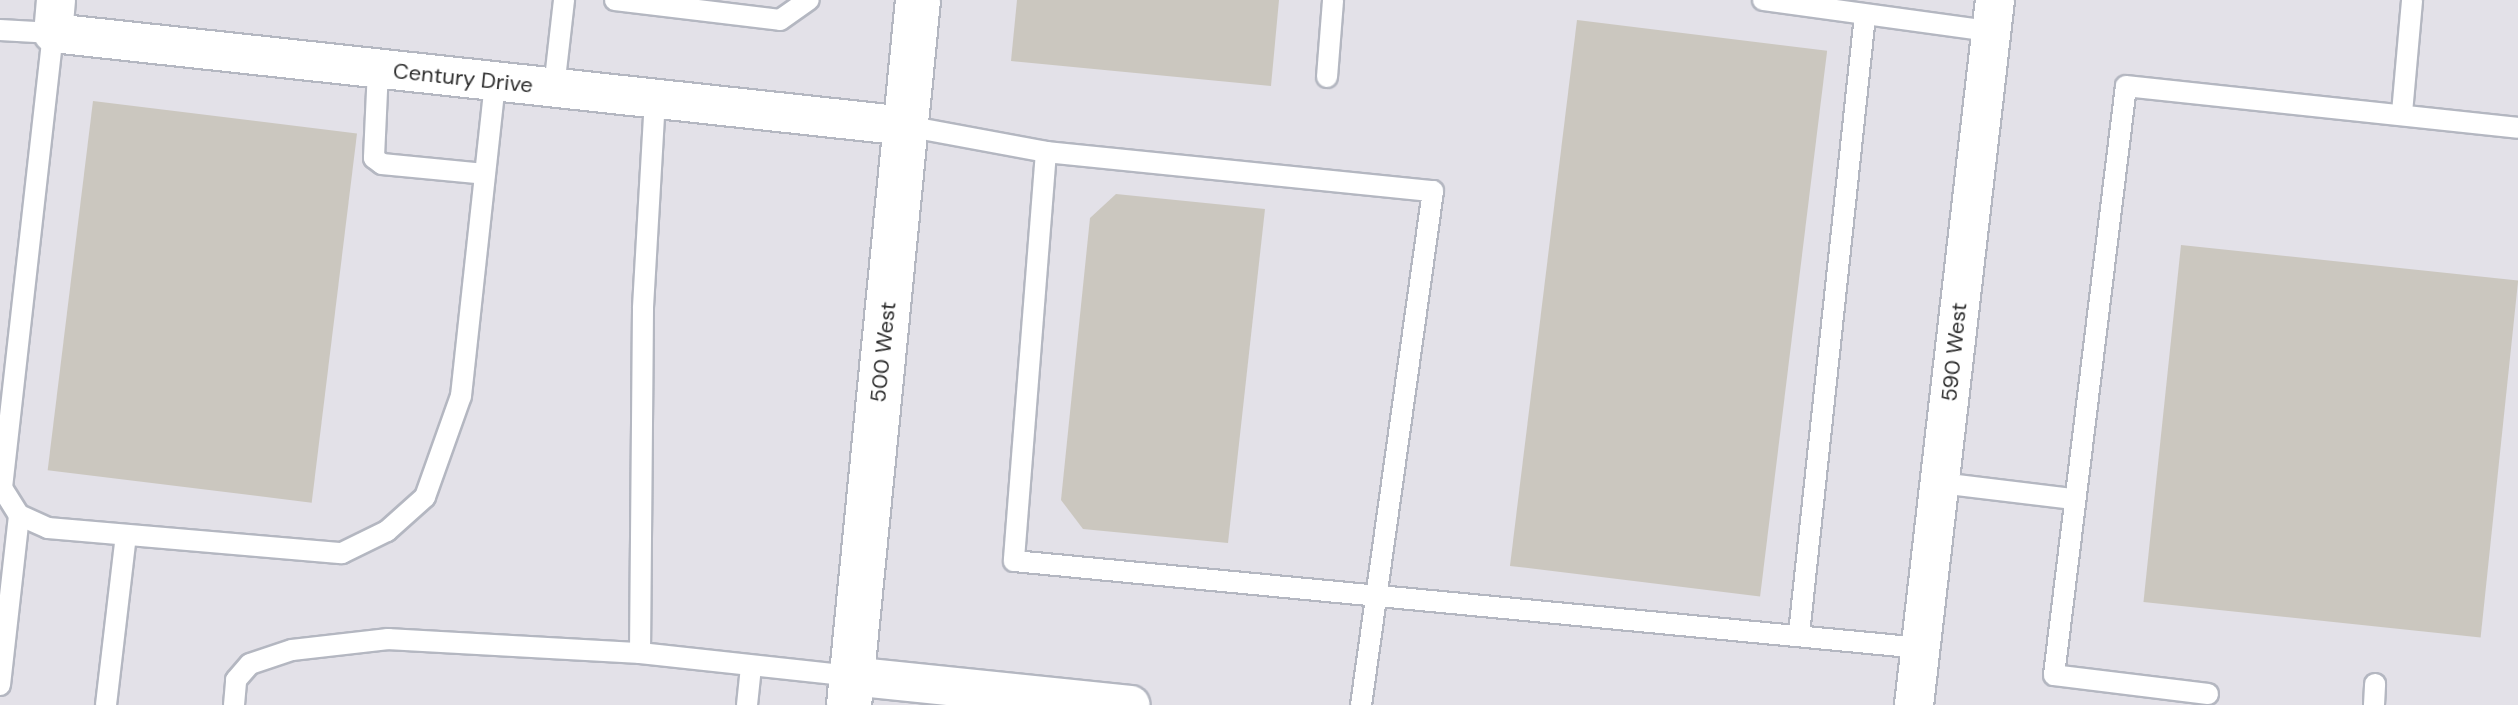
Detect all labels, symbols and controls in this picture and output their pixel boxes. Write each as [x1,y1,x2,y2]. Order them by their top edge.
street label: Century Drive [392,58,534,98]
street label: 500 West [865,300,901,404]
street label: 590 West [1936,301,1972,403]

